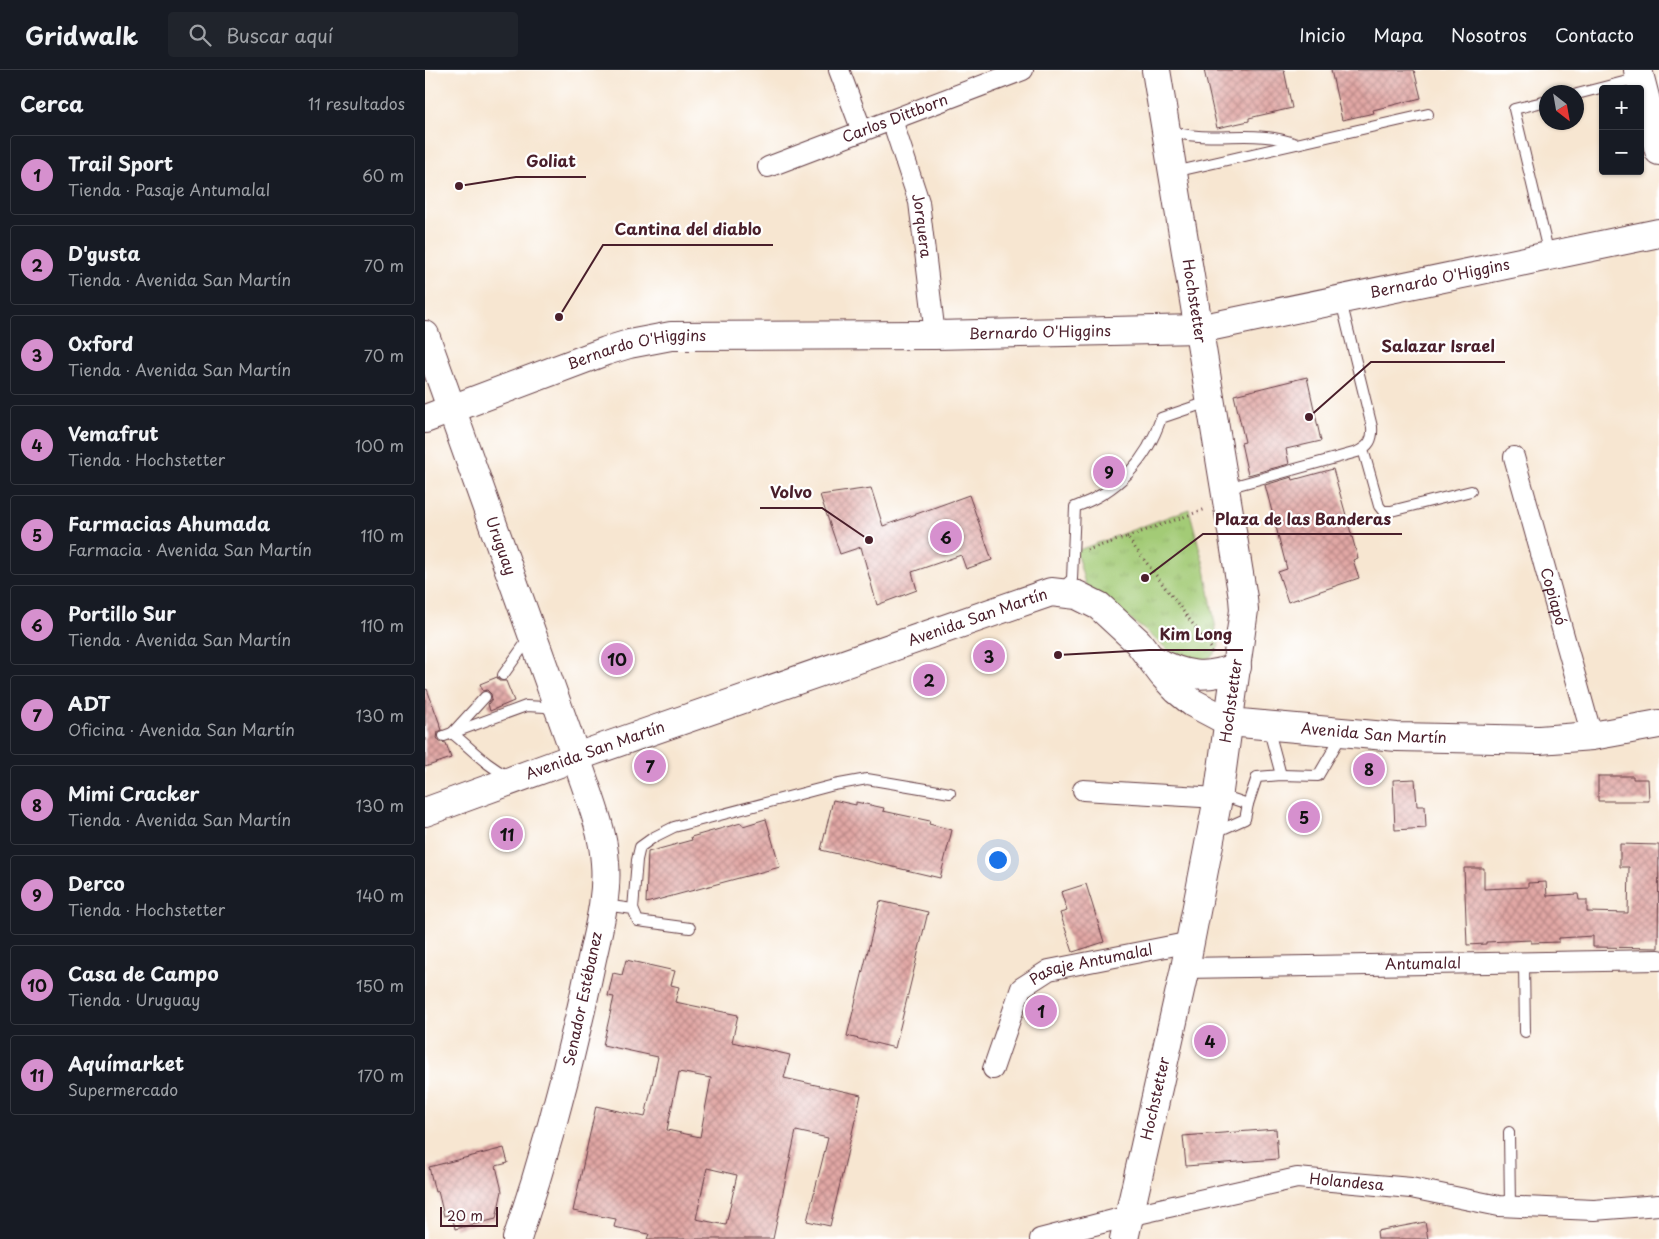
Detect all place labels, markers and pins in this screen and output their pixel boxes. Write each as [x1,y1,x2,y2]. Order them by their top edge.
callout: Goliat [516,146,586,177]
callout: Cantina del diablo [603,214,773,245]
callout: Salazar Israel [1371,331,1505,362]
pin: 9 [1093,453,1125,491]
callout: Volvo [760,477,822,508]
callout: Plaza de las Banderas [1203,503,1402,534]
pin: 6 [930,518,962,556]
callout: Kim Long [1149,619,1243,650]
pin: 3 [973,637,1005,675]
pin: 10 [601,640,633,678]
pin: 2 [913,661,945,699]
pin: 7 [634,747,666,785]
pin: 8 [1353,750,1385,788]
pin: 5 [1288,798,1320,836]
pin: 11 [491,815,523,853]
pin: 1 [1025,992,1057,1030]
pin: 4 [1194,1022,1226,1060]

